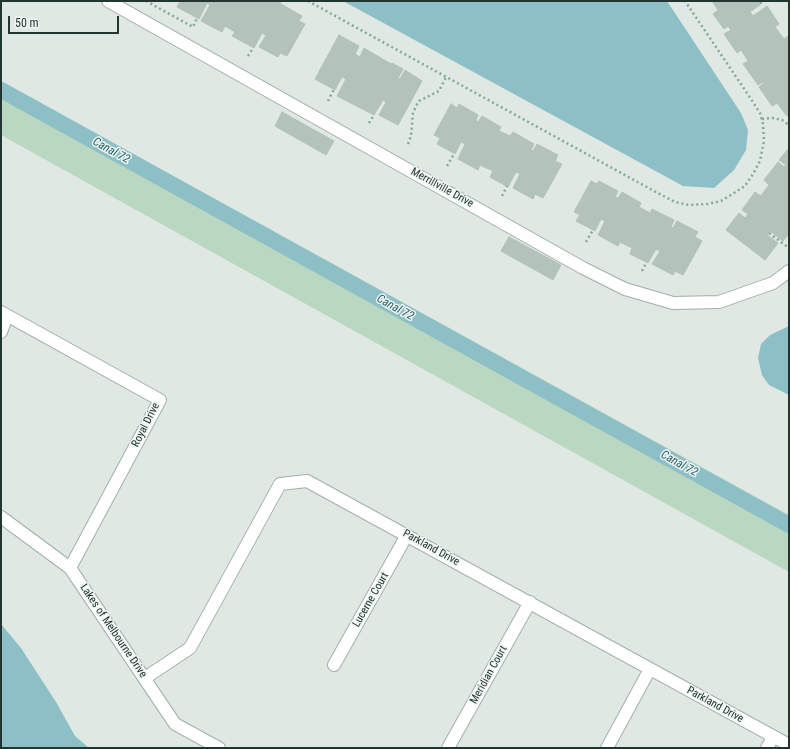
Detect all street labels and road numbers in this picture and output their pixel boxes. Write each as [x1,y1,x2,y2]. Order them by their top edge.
street label: Merrillville Drive [408,165,476,211]
street label: Royal Drive [129,401,163,449]
street label: Parkland Drive [400,527,462,569]
street label: Lucerne Court [350,570,392,630]
street label: Lakes of Melbourne Drive [77,582,149,680]
street label: Meridian Court [468,644,510,706]
street label: Parkland Drive [684,684,746,726]

